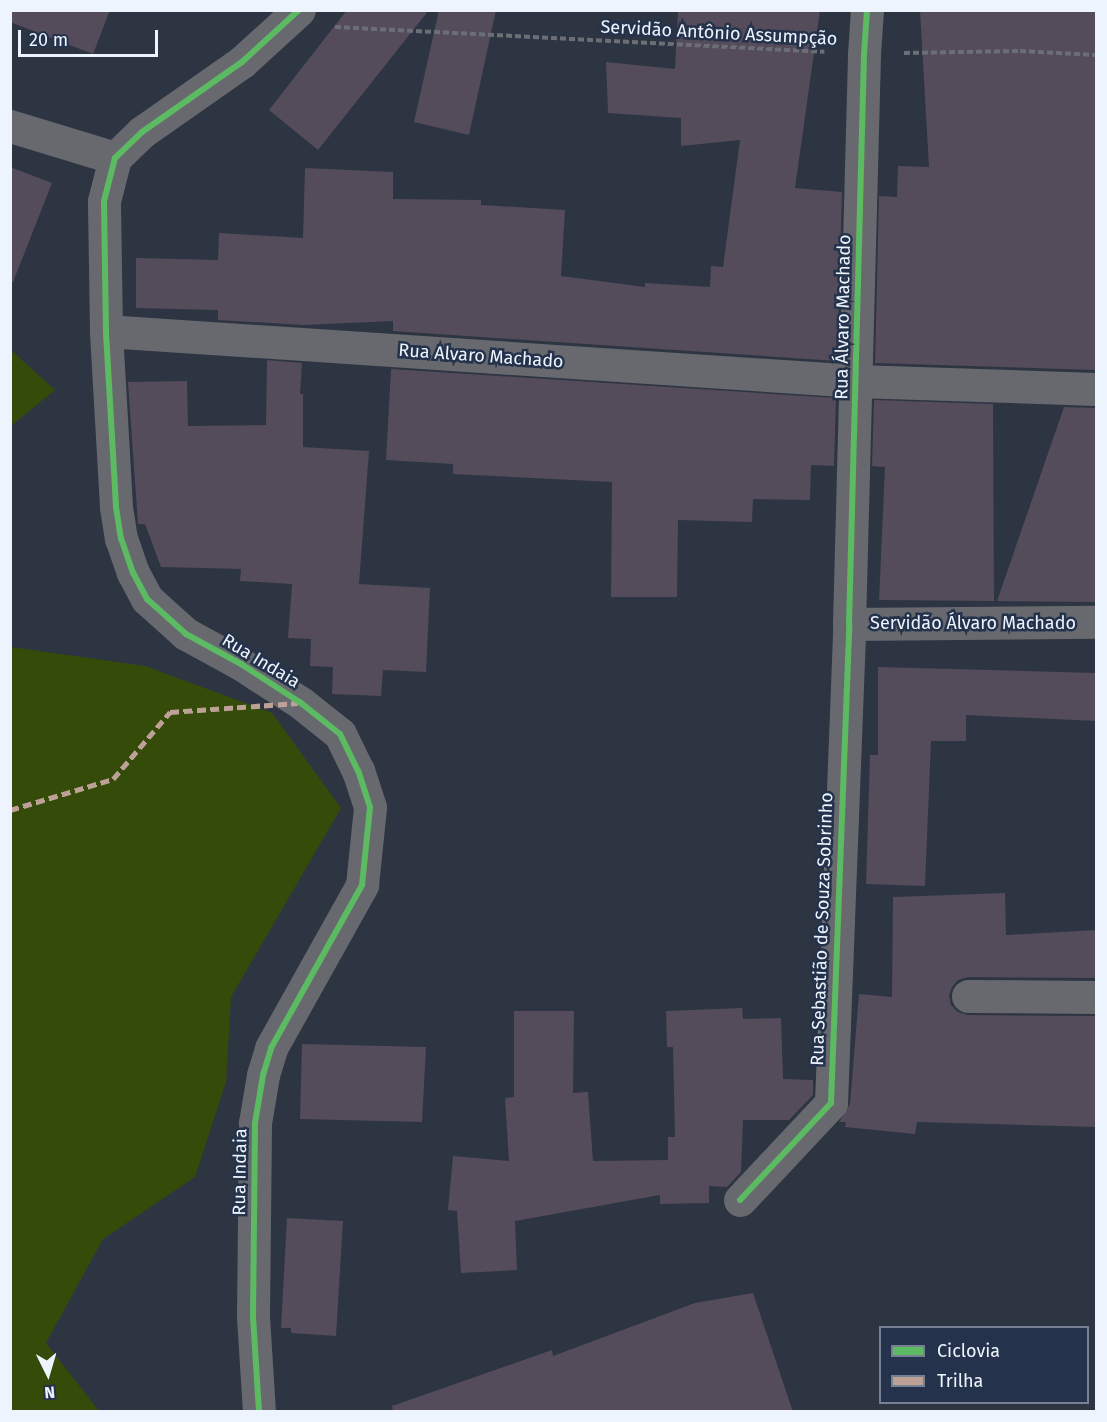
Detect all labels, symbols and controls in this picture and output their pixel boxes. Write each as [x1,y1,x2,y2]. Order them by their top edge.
street label: Servidão Antônio Assumpção [600,16,838,50]
scale bar [21,18,160,56]
text: 20 m [29,29,68,51]
street label: Rua Álvaro Machado [831,234,855,400]
street label: Rua Alvaro Machado [398,339,564,373]
street label: Servidão Álvaro Machado [870,612,1076,634]
street label: Rua Indaia [218,629,304,693]
street label: Rua Sebastião de Souza Sobrinho [806,792,838,1066]
street label: Rua Indaia [228,1128,252,1216]
legend [879,1326,1089,1404]
text: Ciclovia [937,1340,1000,1362]
north arrow [18,1344,78,1404]
text: Trilha [937,1370,983,1392]
text: N [44,1383,56,1402]

